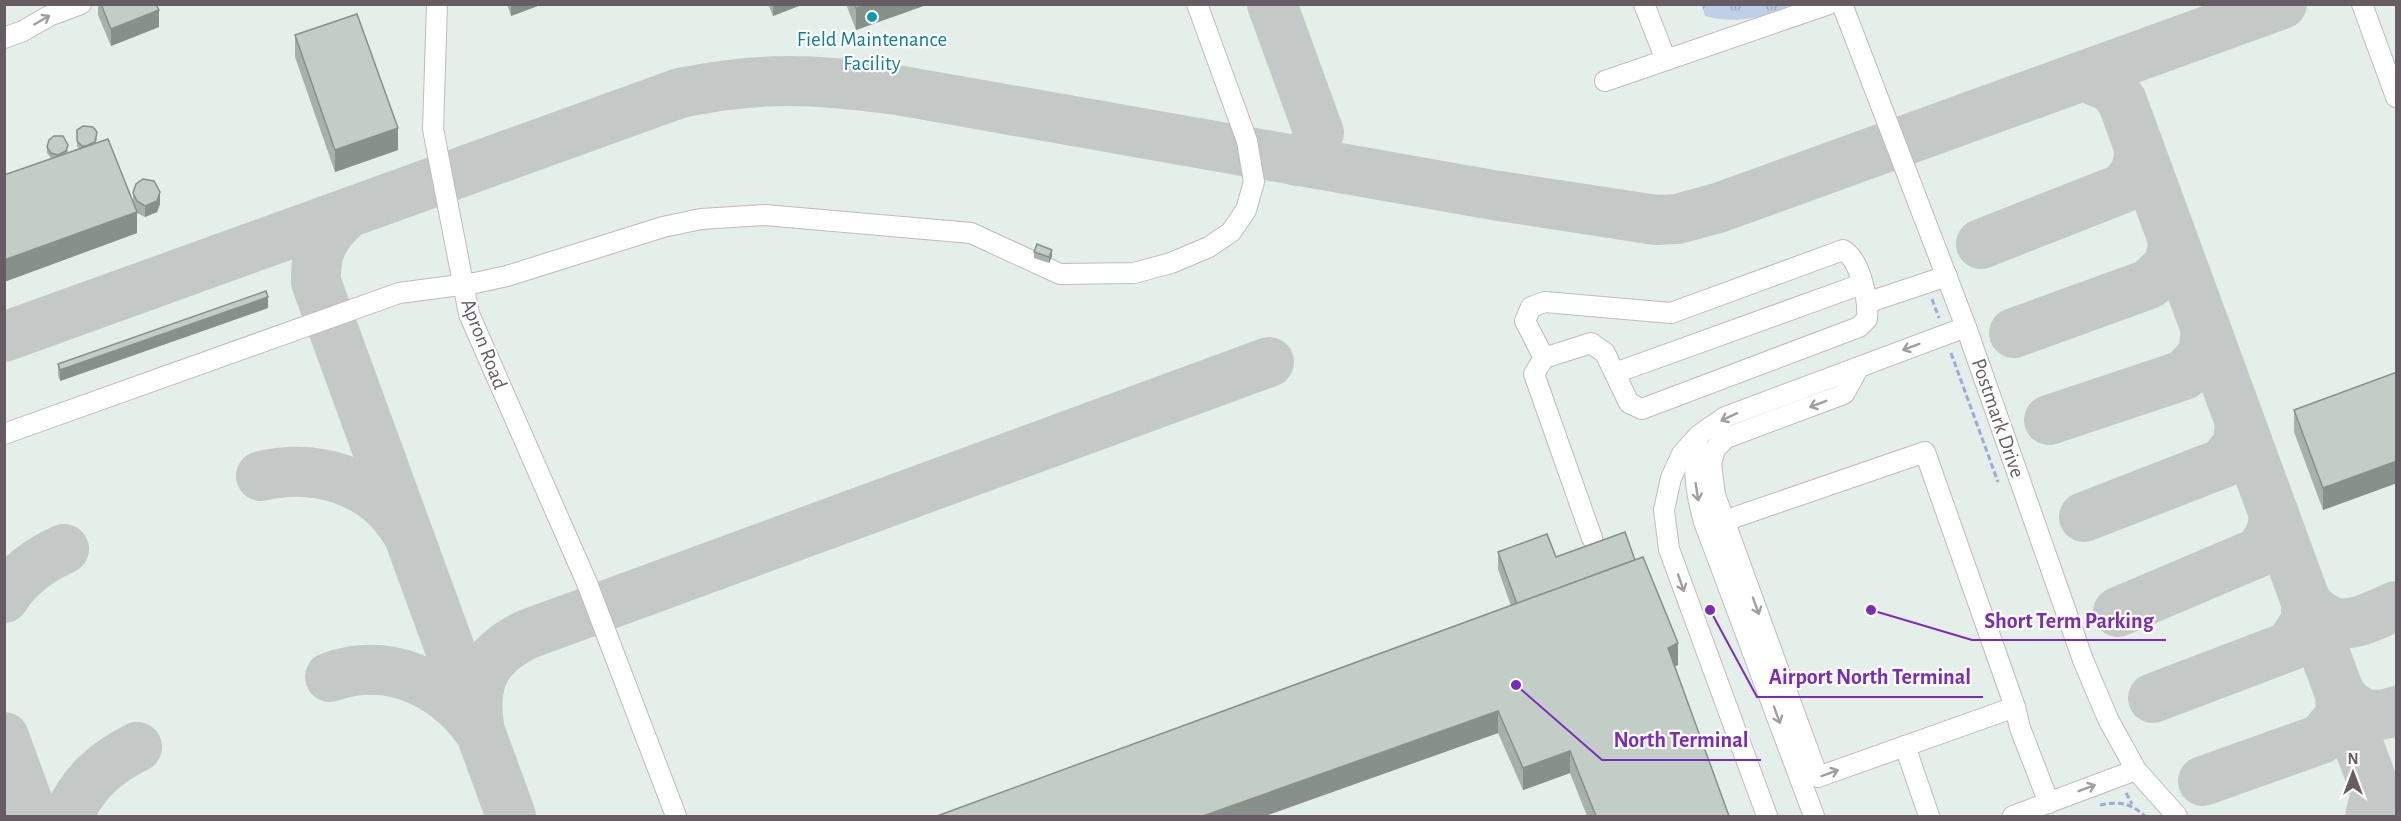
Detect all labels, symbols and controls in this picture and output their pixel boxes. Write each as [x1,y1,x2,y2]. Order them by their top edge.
marker: Field Maintenance Facility [865,10,879,24]
one-way arrow [33,14,50,26]
place label: Field Maintenance Facility [797,29,947,74]
street label: Apron Road [457,296,511,392]
one-way arrow [1902,343,1921,354]
street label: Postmark Drive [1968,356,2028,480]
one-way arrow [1809,399,1828,410]
one-way arrow [1720,411,1738,423]
one-way arrow [1692,482,1703,502]
one-way arrow [1676,573,1687,592]
one-way arrow [1751,596,1762,615]
callout: Short Term Parking [1972,600,2166,640]
text: Short Term Parking [1984,610,2155,632]
callout: Airport North Terminal [1757,657,1983,697]
text: Airport North Terminal [1769,666,1971,688]
one-way arrow [1772,706,1783,724]
callout: North Terminal [1602,720,1761,760]
text: North Terminal [1613,729,1749,751]
north arrow [2323,743,2383,803]
text: N [2347,751,2359,767]
one-way arrow [1820,766,1839,777]
one-way arrow [2078,782,2096,793]

